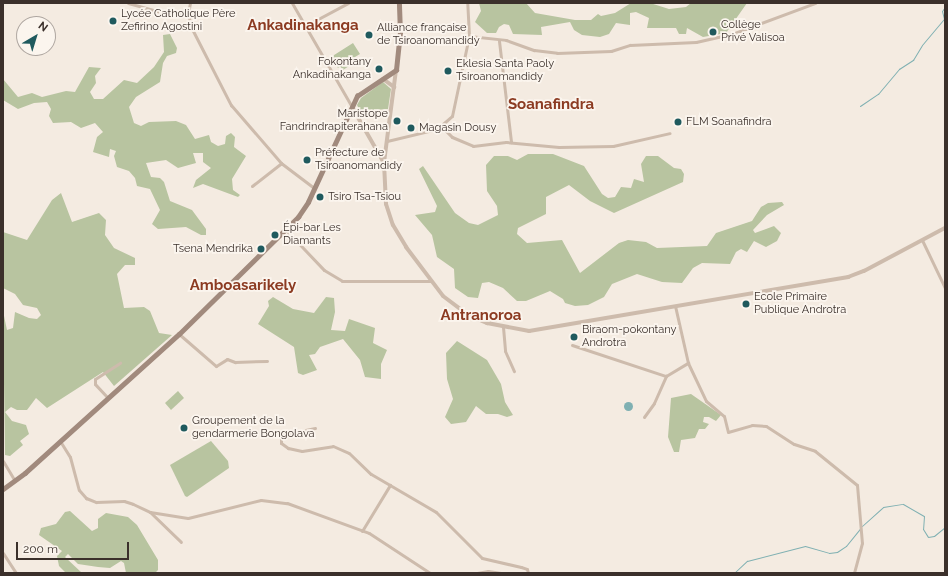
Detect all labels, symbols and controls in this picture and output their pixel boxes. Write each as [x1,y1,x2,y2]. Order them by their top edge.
place label: Lycée Catholique Père Zefirino Agostini [121,8,235,34]
north arrow [16,16,56,56]
marker: Lycée Catholique Père Zefirino Agostini [108,16,118,26]
district label: Ankadinakanga [247,17,359,35]
text: N [36,19,50,35]
place label: Collège Privé Valisoa [721,19,785,45]
place label: Alliance française de Tsiroanomandidy [377,22,480,48]
marker: Collège Privé Valisoa [708,27,718,37]
marker: Alliance française de Tsiroanomandidy [364,30,374,40]
place label: Fokontany Ankadinakanga [293,56,371,82]
place label: Eklesia Santa Paoly Tsiroanomandidy [456,58,554,84]
marker: Fokontany Ankadinakanga [374,64,384,74]
marker: Eklesia Santa Paoly Tsiroanomandidy [443,66,453,76]
district label: Soanafindra [508,96,594,114]
place label: Maristope Fandrindrapiterahana [280,108,388,134]
marker: Maristope Fandrindrapiterahana [391,115,403,127]
place label: FLM Soanafindra [686,115,772,129]
marker: FLM Soanafindra [673,117,683,127]
place label: Magasin Dousy [419,121,496,135]
marker: Magasin Dousy [406,123,416,133]
place label: Préfecture de Tsiroanomandidy [315,147,402,173]
marker: Préfecture de Tsiroanomandidy [302,155,312,165]
place label: Tsiro Tsa-Tsiou [328,190,401,204]
marker: Tsiro Tsa-Tsiou [315,192,325,202]
place label: Épi-bar Les Diamants [283,222,341,248]
marker: Épi-bar Les Diamants [270,230,280,240]
place label: Tsena Mendrika [173,242,253,256]
marker: Tsena Mendrika [256,244,266,254]
district label: Amboasarikely [190,277,296,295]
place label: Ecole Primaire Publique Androtra [754,291,846,317]
marker: Ecole Primaire Publique Androtra [741,299,751,309]
district label: Antranoroa [441,307,521,325]
place label: Biraom-pokontany Androtra [582,324,677,350]
marker: Biraom-pokontany Androtra [569,332,579,342]
place label: Groupement de la gendarmerie Bongolava [192,415,315,441]
marker: Groupement de la gendarmerie Bongolava [179,423,189,433]
scale bar [18,534,131,560]
text: 200 m [23,542,58,556]

